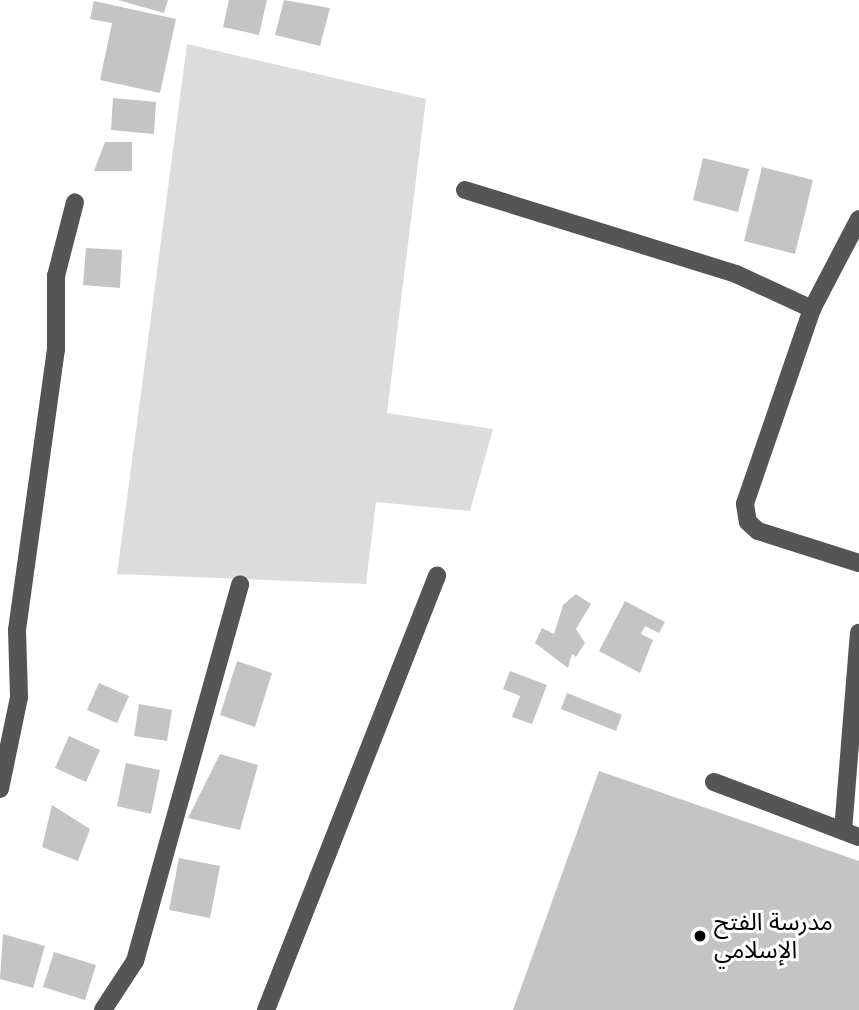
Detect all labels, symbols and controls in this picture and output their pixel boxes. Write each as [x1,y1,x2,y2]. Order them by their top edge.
place label: مدرسة الفتح الإسلامي [714,908,833,964]
marker: مدرسة الفتح الإسلامي [692,928,708,944]

